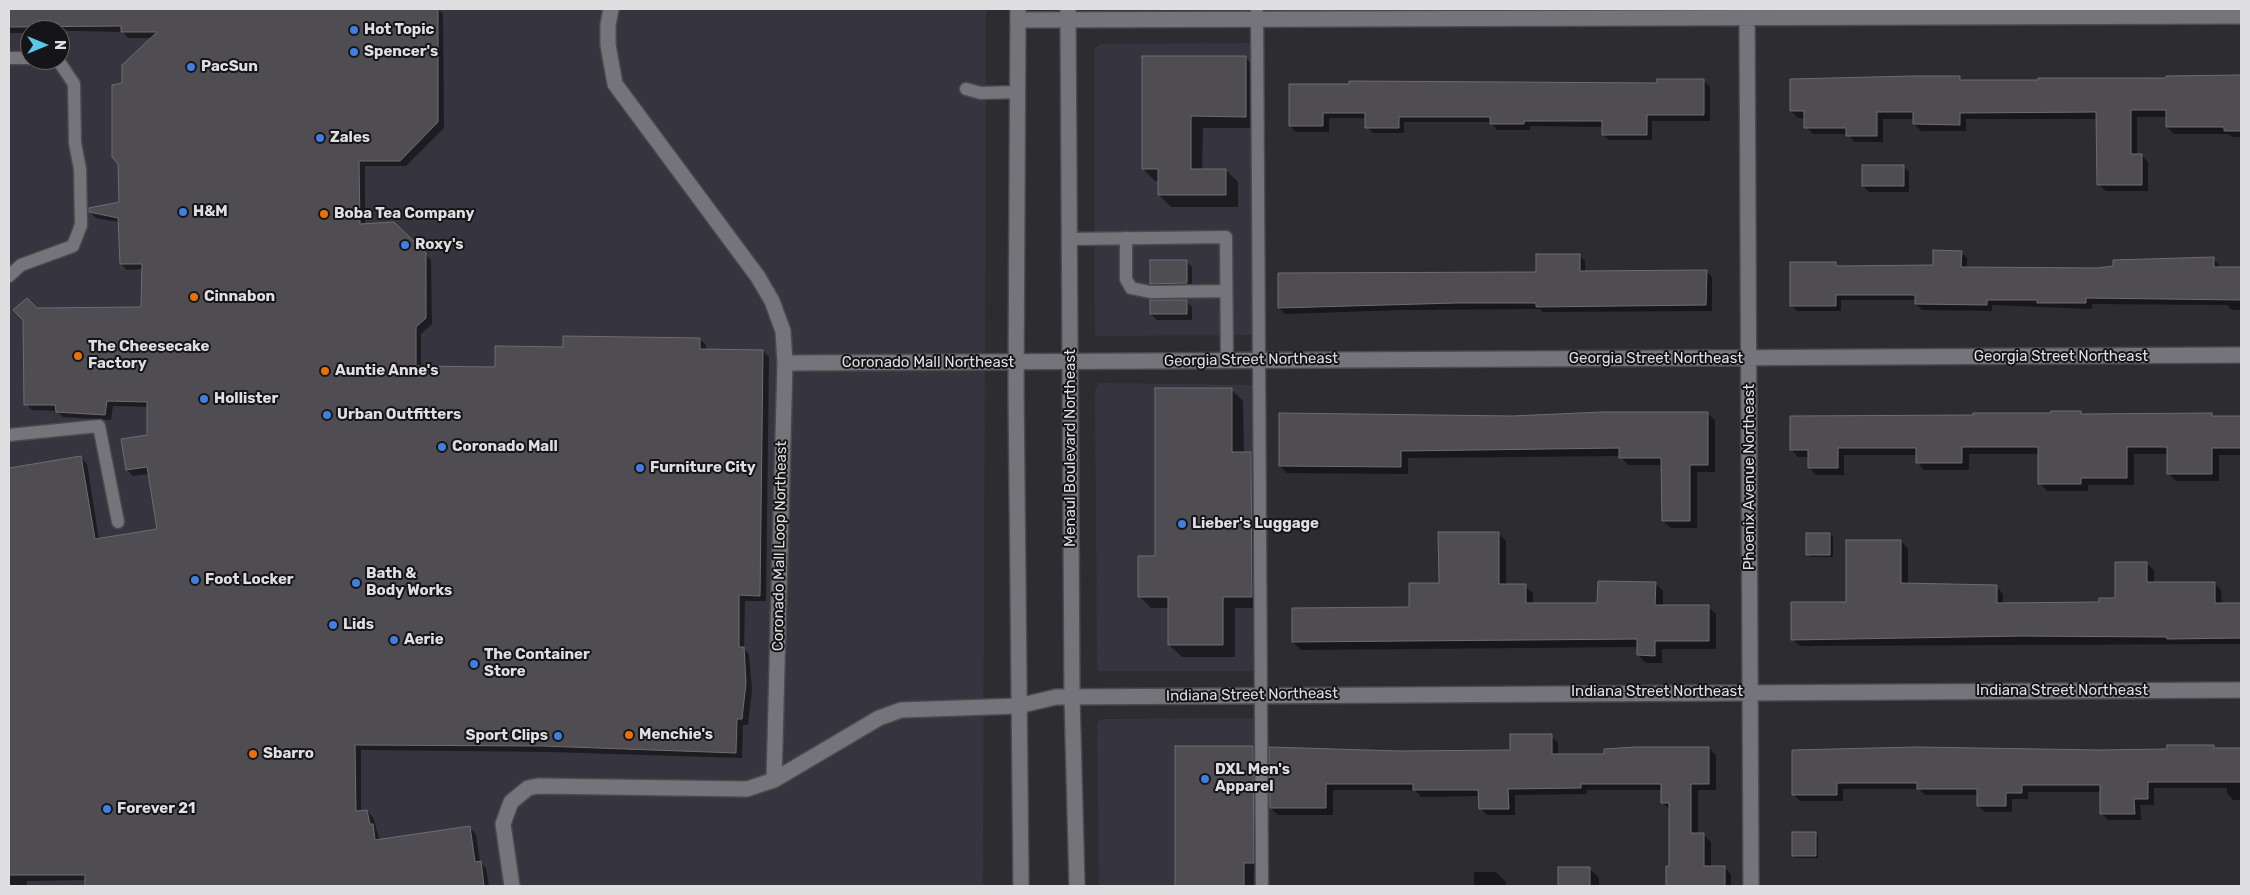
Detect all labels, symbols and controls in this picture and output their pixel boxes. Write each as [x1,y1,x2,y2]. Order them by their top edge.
north arrow [20,20,70,70]
place label: Hot Topic [364,21,434,39]
marker: Hot Topic [348,24,360,36]
text: N [51,40,68,50]
place label: Spencer's [364,43,438,61]
marker: Spencer's [348,46,360,58]
place label: PacSun [201,58,258,76]
marker: PacSun [185,61,197,73]
place label: Zales [330,129,370,147]
marker: Zales [314,132,326,144]
place label: H&M [193,203,228,221]
place label: Boba Tea Company [334,205,474,223]
marker: H&M [177,206,189,218]
marker: Boba Tea Company [318,208,330,220]
place label: Roxy's [415,236,464,254]
marker: Roxy's [399,239,411,251]
place label: Cinnabon [204,288,275,306]
marker: Cinnabon [188,291,200,303]
place label: The Cheesecake Factory [88,338,209,373]
street label: Georgia Street Northeast [1974,348,2148,366]
street label: Menaul Boulevard Northeast [1062,349,1080,547]
street label: Georgia Street Northeast [1164,349,1338,371]
marker: The Cheesecake Factory [72,350,84,362]
street label: Georgia Street Northeast [1569,350,1743,368]
street label: Coronado Mall Northeast [842,354,1014,372]
place label: Auntie Anne's [335,362,438,380]
marker: Auntie Anne's [319,365,331,377]
street label: Phoenix Avenue Northeast [1741,384,1759,570]
place label: Hollister [214,390,278,408]
marker: Hollister [198,393,210,405]
place label: Urban Outfitters [337,406,461,424]
marker: Urban Outfitters [321,409,333,421]
place label: Coronado Mall [452,438,558,456]
marker: Coronado Mall [436,441,448,453]
street label: Coronado Mall Loop Northeast [769,441,791,651]
place label: Furniture City [650,459,756,477]
marker: Furniture City [634,462,646,474]
place label: Lieber's Luggage [1192,515,1319,533]
marker: Lieber's Luggage [1176,518,1188,530]
place label: Bath & Body Works [366,565,452,600]
place label: Foot Locker [205,571,294,589]
marker: Foot Locker [189,574,201,586]
marker: Bath & Body Works [350,577,362,589]
place label: Lids [343,616,374,634]
marker: Lids [327,619,339,631]
place label: Aerie [404,631,444,649]
marker: Aerie [388,634,400,646]
place label: The Container Store [484,646,590,681]
marker: The Container Store [468,658,480,670]
street label: Indiana Street Northeast [1976,682,2148,700]
street label: Indiana Street Northeast [1571,683,1743,701]
street label: Indiana Street Northeast [1166,685,1338,705]
place label: Menchie's [639,726,713,744]
place label: Sport Clips [466,727,548,745]
marker: Menchie's [623,729,635,741]
marker: Sport Clips [552,730,564,742]
place label: Sbarro [263,745,314,763]
marker: Sbarro [247,748,259,760]
place label: DXL Men's Apparel [1215,761,1290,796]
marker: DXL Men's Apparel [1199,773,1211,785]
place label: Forever 21 [117,800,195,818]
marker: Forever 21 [101,803,113,815]

